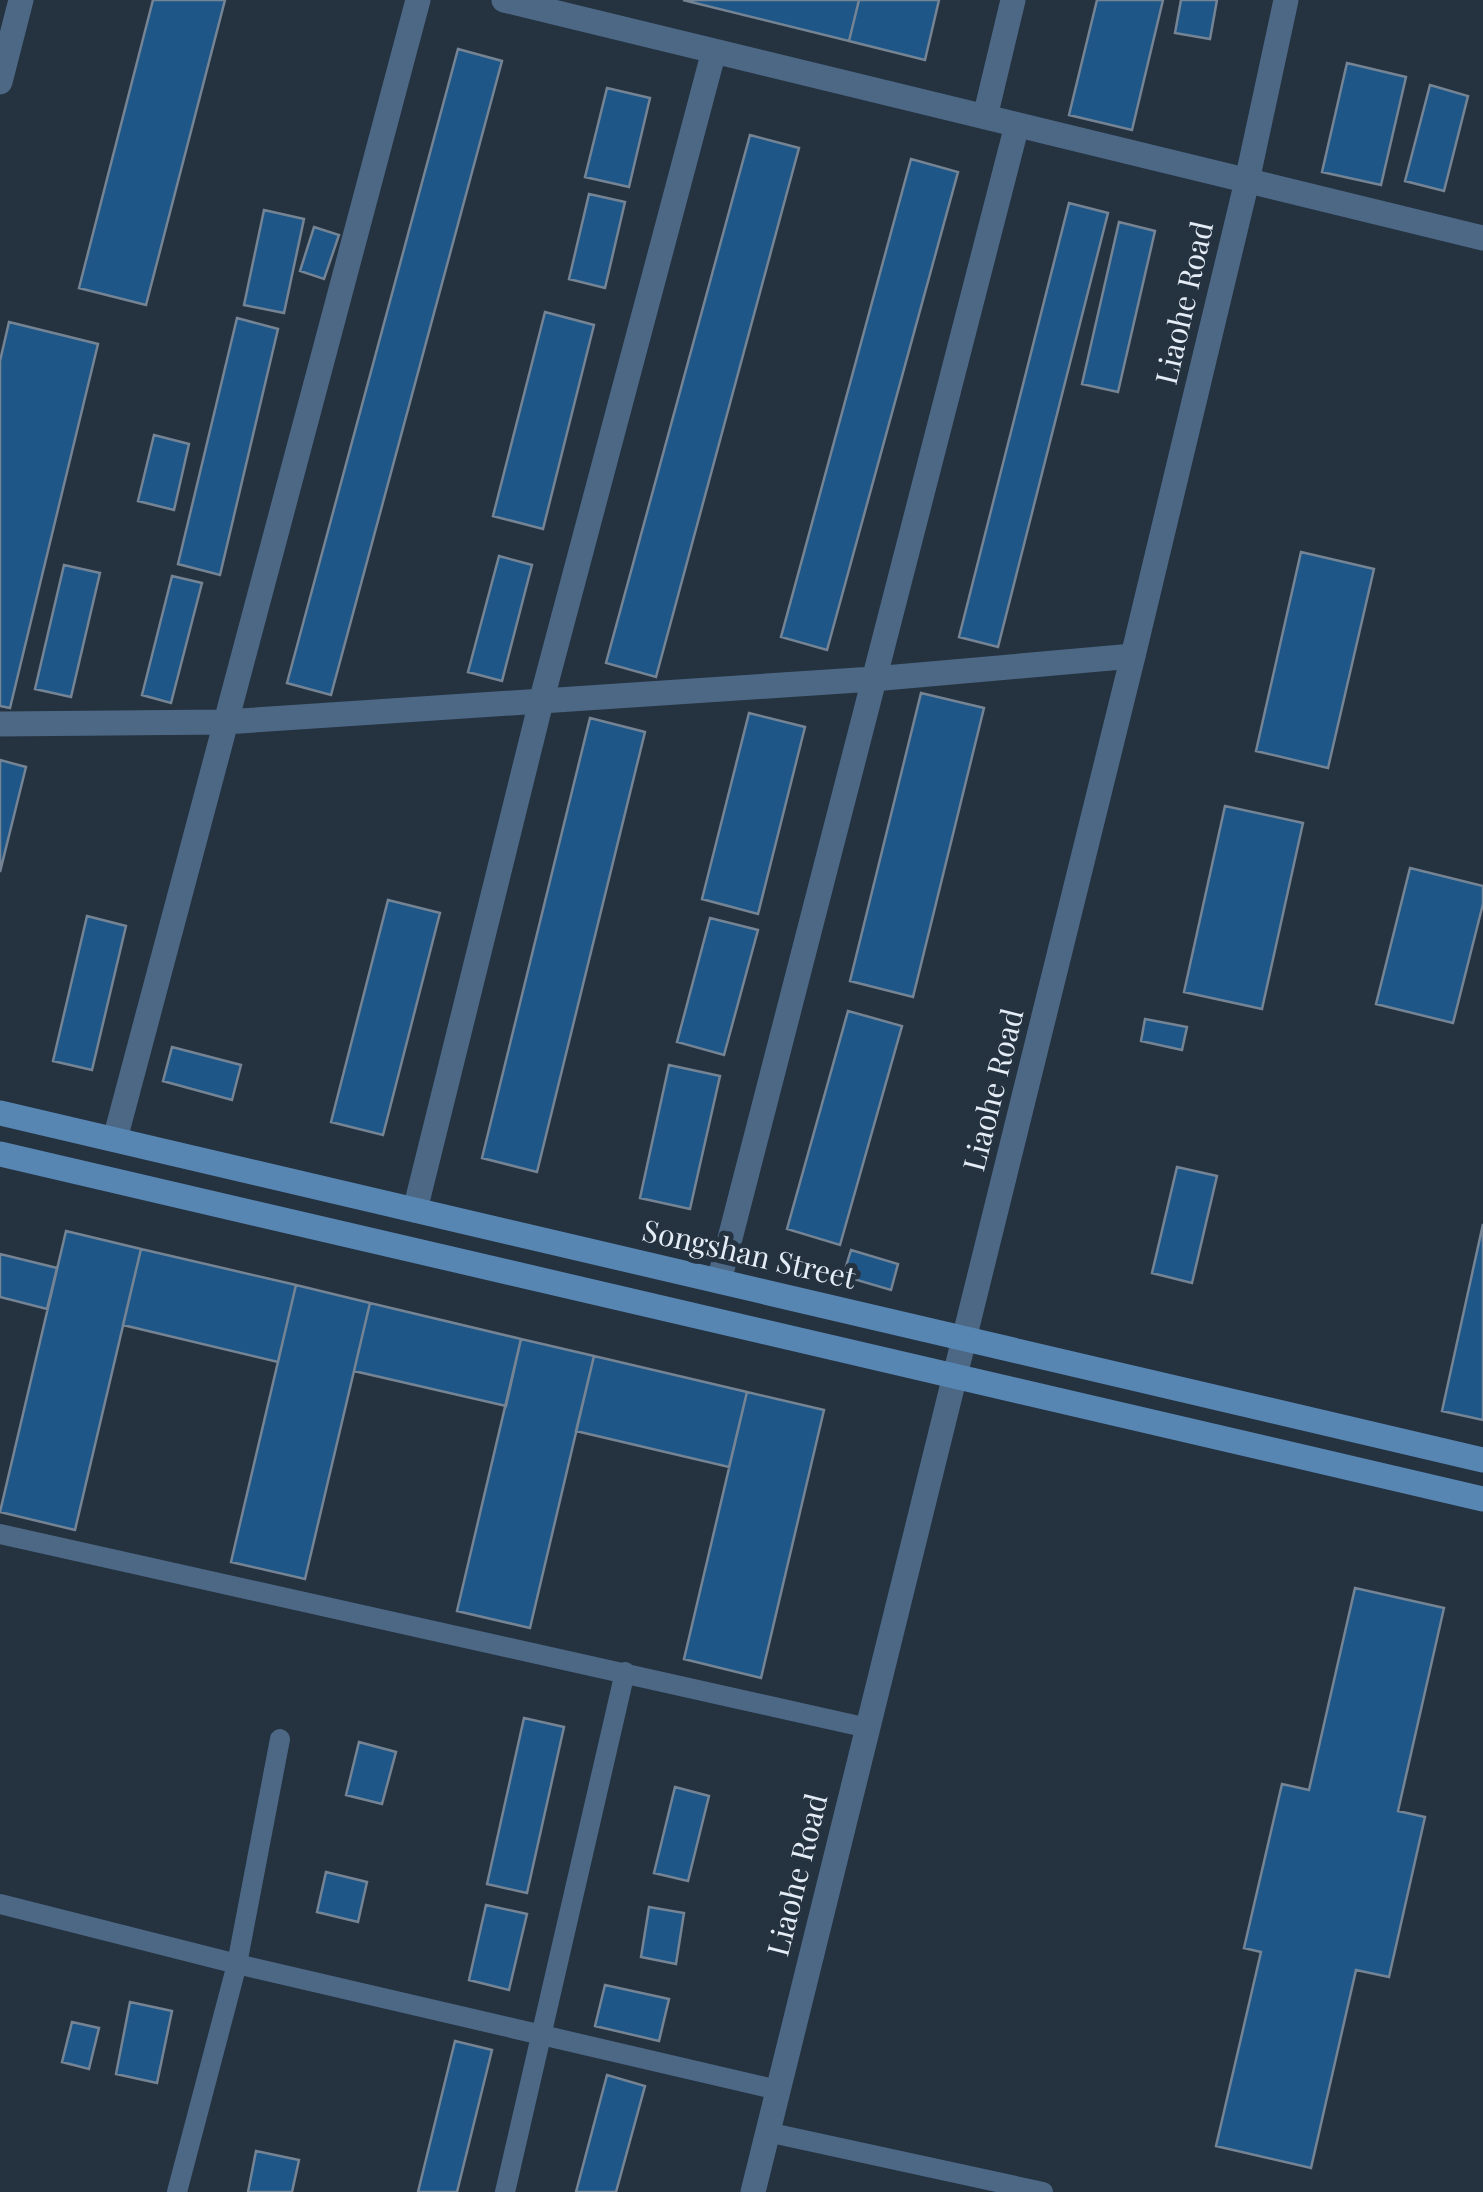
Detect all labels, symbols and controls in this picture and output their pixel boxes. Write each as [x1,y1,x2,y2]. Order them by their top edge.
street label: Liaohe Road [1145,217,1221,388]
street label: Liaohe Road [953,1004,1032,1175]
street label: Songshan Street [639,1209,860,1297]
street label: Liaohe Road [757,1789,836,1960]

